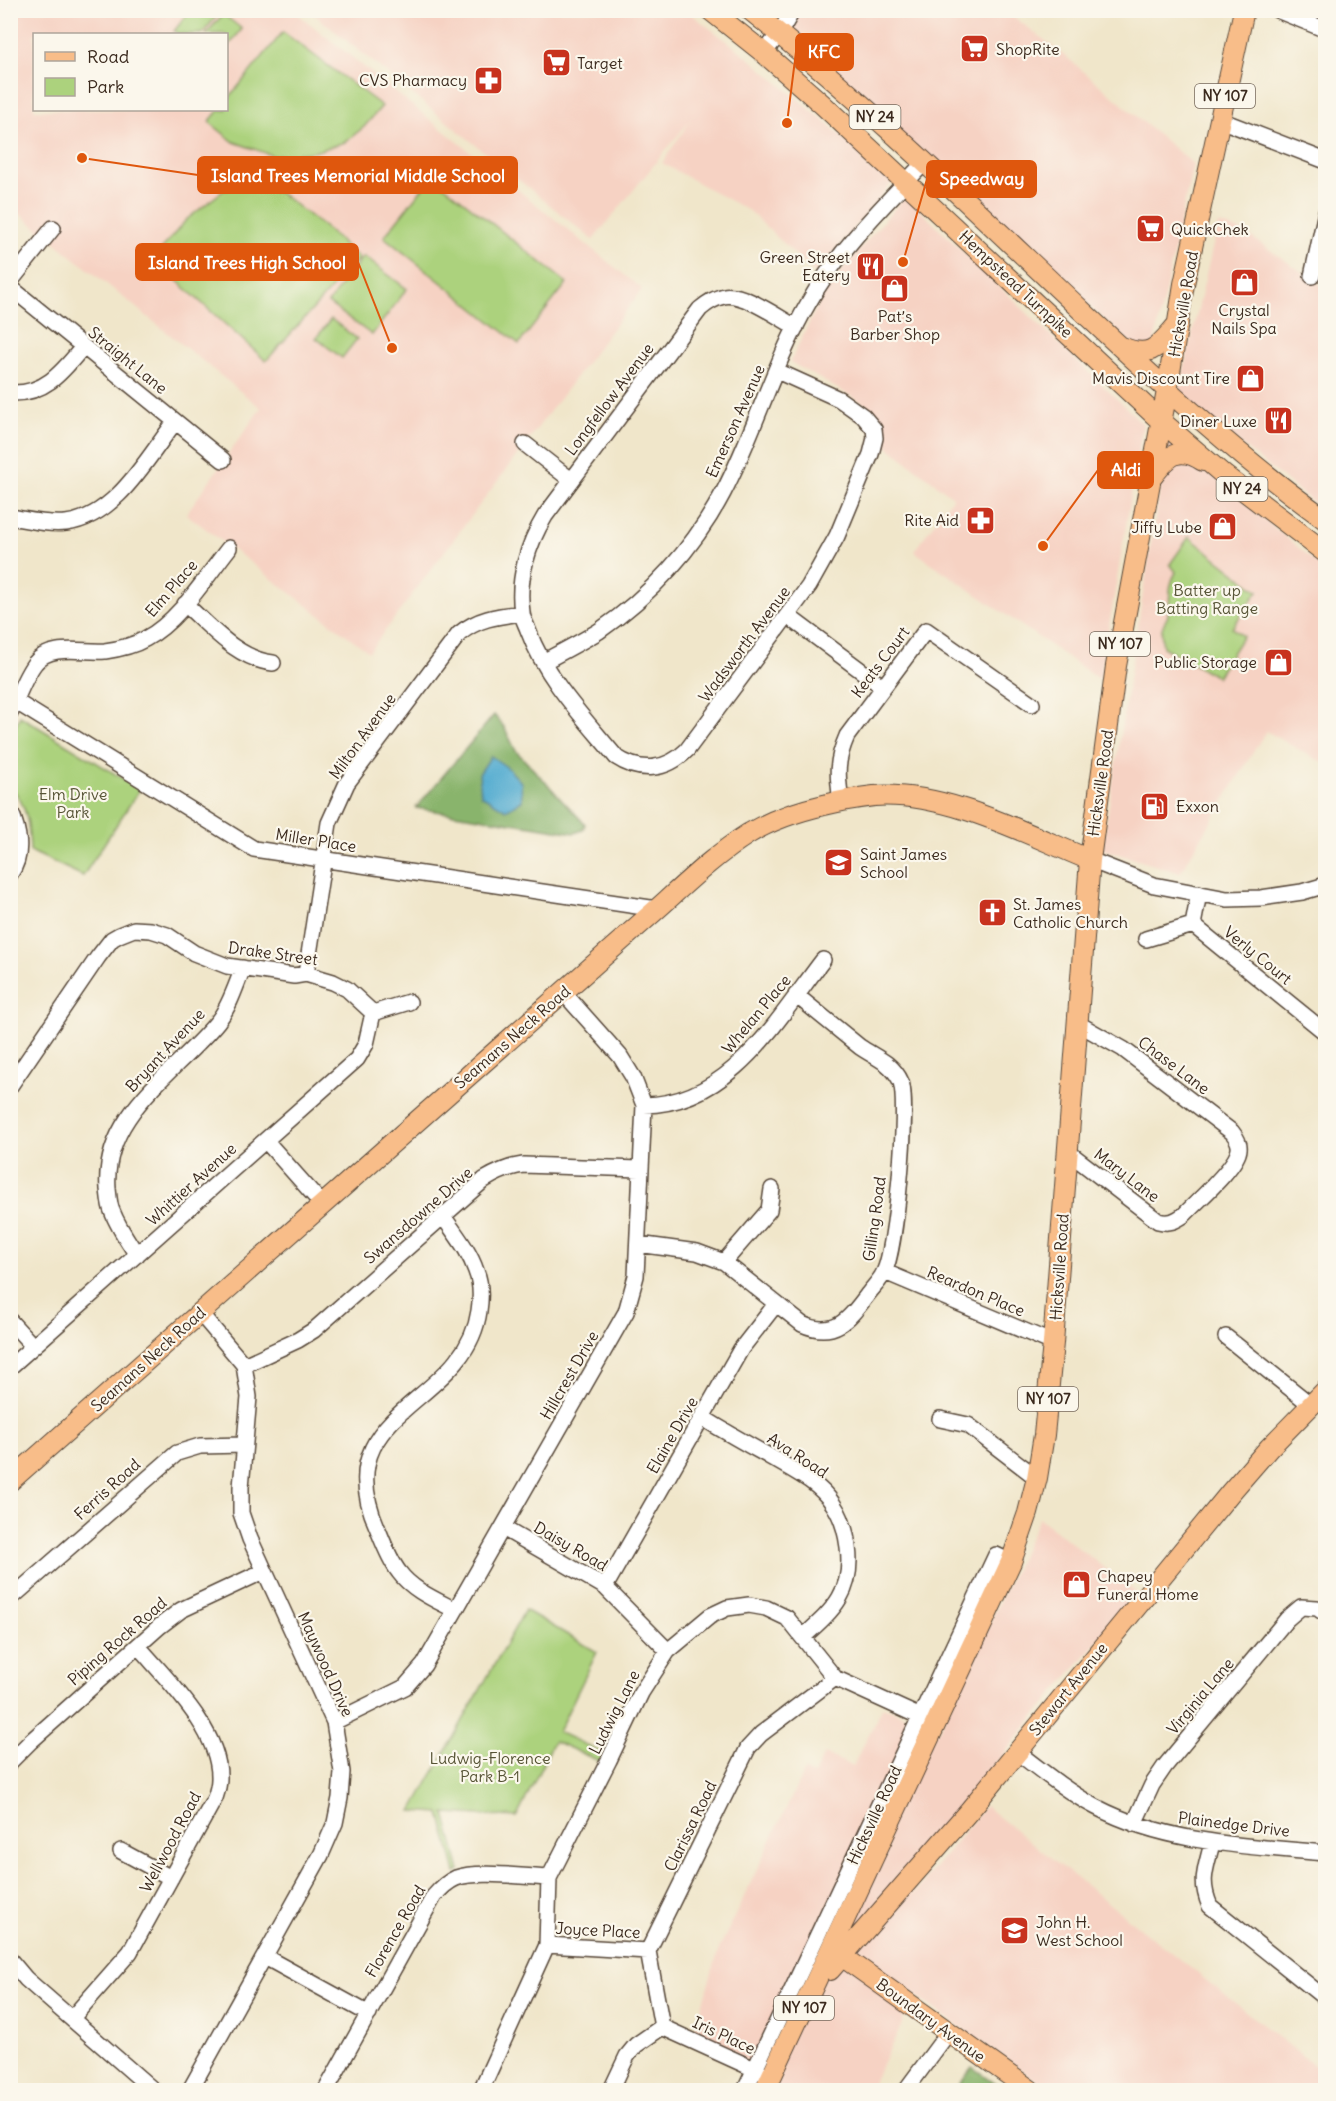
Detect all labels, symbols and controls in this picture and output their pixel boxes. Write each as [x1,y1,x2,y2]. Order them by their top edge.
legend [33,33,228,111]
supermarket icon: ShopRite [959,33,991,65]
callout: KFC [796,34,853,70]
place label: ShopRite [996,39,1060,59]
text: KFC [808,40,841,63]
text: Road [87,45,130,68]
supermarket icon: Target [540,47,572,79]
place label: Target [577,53,623,73]
pharmacy icon: CVS Pharmacy [472,64,504,96]
place label: CVS Pharmacy [359,70,467,90]
text: Park [87,75,124,98]
road number: NY 107 [1195,84,1255,108]
road number: NY 24 [850,105,900,129]
callout: Island Trees Memorial Middle School [198,157,517,193]
callout: Speedway [927,161,1036,197]
text: Island Trees Memorial Middle School [211,164,505,187]
text: Speedway [940,167,1024,190]
supermarket icon: QuickChek [1134,213,1166,245]
place label: QuickChek [1171,219,1249,239]
street label: Hempstead Turnpike [955,226,1077,342]
callout: Island Trees High School [136,244,358,280]
place label: Green Street Eatery [759,247,851,285]
restaurant icon: Green Street Eatery [855,250,887,282]
street label: Hicksville Road [1164,250,1202,358]
text: Island Trees High School [148,251,346,274]
shop icon: Crystal Nails Spa [1228,266,1260,298]
shop icon: Pat’s Barber Shop [879,272,911,304]
place label: Crystal Nails Spa [1211,300,1277,338]
place label: Pat’s Barber Shop [850,306,940,344]
street label: Straight Lane [84,322,172,398]
street label: Longfellow Avenue [560,339,658,459]
street label: Emerson Avenue [701,361,769,481]
shop icon: Mavis Discount Tire [1235,362,1267,394]
place label: Mavis Discount Tire [1092,368,1230,388]
restaurant icon: Diner Luxe [1262,405,1294,437]
place label: Diner Luxe [1180,411,1257,431]
callout: Aldi [1098,452,1153,488]
text: Aldi [1111,458,1141,481]
road number: NY 24 [1216,477,1268,501]
pharmacy icon: Rite Aid [964,504,996,536]
place label: Rite Aid [904,510,959,530]
shop icon: Jiffy Lube [1207,511,1239,543]
place label: Jiffy Lube [1131,517,1202,537]
street label: Elm Place [141,555,201,621]
park label: Batter up Batting Range [1156,580,1258,618]
street label: Wadsworth Avenue [694,582,794,706]
street label: Keats Court [847,622,914,702]
road number: NY 107 [1090,632,1150,656]
shop icon: Public Storage [1262,646,1294,678]
place label: Public Storage [1154,652,1257,672]
street label: Milton Avenue [324,689,400,783]
street label: Hicksville Road [1083,729,1117,837]
park label: Elm Drive Park [39,784,107,822]
fuel station icon: Exxon [1139,790,1171,822]
place label: Exxon [1176,796,1219,816]
street label: Miller Place [274,824,358,856]
place label: Saint James School [860,844,947,882]
school or university icon: Saint James School [823,847,855,879]
place label: St. James Catholic Church [1013,894,1128,932]
church icon: St. James Catholic Church [976,897,1008,929]
street label: Verly Court [1220,922,1296,989]
street label: Drake Street [227,937,320,969]
street label: Whelan Place [717,970,795,1058]
street label: Seamans Neck Road [450,981,574,1093]
street label: Bryant Avenue [121,1004,209,1096]
street label: Chase Lane [1134,1032,1214,1098]
street label: Whittier Avenue [142,1138,240,1230]
street label: Mary Lane [1090,1144,1164,1206]
street label: Swansdowne Drive [360,1162,476,1268]
street label: Gilling Road [858,1175,890,1263]
street label: Hicksville Road [1045,1213,1073,1321]
street label: Reardon Place [924,1261,1028,1321]
street label: Seamans Neck Road [87,1302,209,1416]
street label: Hillcrest Drive [535,1327,603,1423]
road number: NY 107 [1018,1387,1078,1411]
street label: Elaine Drive [642,1393,702,1477]
street label: Ava Road [764,1428,832,1482]
street label: Ferris Road [70,1454,144,1524]
street label: Daisy Road [531,1517,611,1575]
place label: Chapey Funeral Home [1097,1566,1199,1604]
shop icon: Chapey Funeral Home [1060,1569,1092,1601]
street label: Piping Rock Road [63,1593,171,1689]
street label: Maywood Drive [294,1608,358,1720]
street label: Stewart Avenue [1024,1639,1112,1739]
street label: Virginia Lane [1162,1654,1238,1738]
street label: Ludwig Lane [584,1667,644,1757]
park label: Ludwig-Florence Park B-1 [429,1748,551,1786]
street label: Hicksville Road [842,1762,906,1868]
street label: Clarissa Road [659,1777,721,1875]
street label: Wellwood Road [135,1788,205,1896]
street label: Plainedge Drive [1177,1807,1291,1841]
street label: Florence Road [360,1881,430,1981]
place label: John H. West School [1036,1912,1123,1950]
school or university icon: John H. West School [999,1915,1031,1947]
street label: Joyce Place [555,1918,641,1942]
street label: Boundary Avenue [873,1974,989,2066]
road number: NY 107 [774,1996,834,2020]
street label: Iris Place [689,2012,759,2058]

